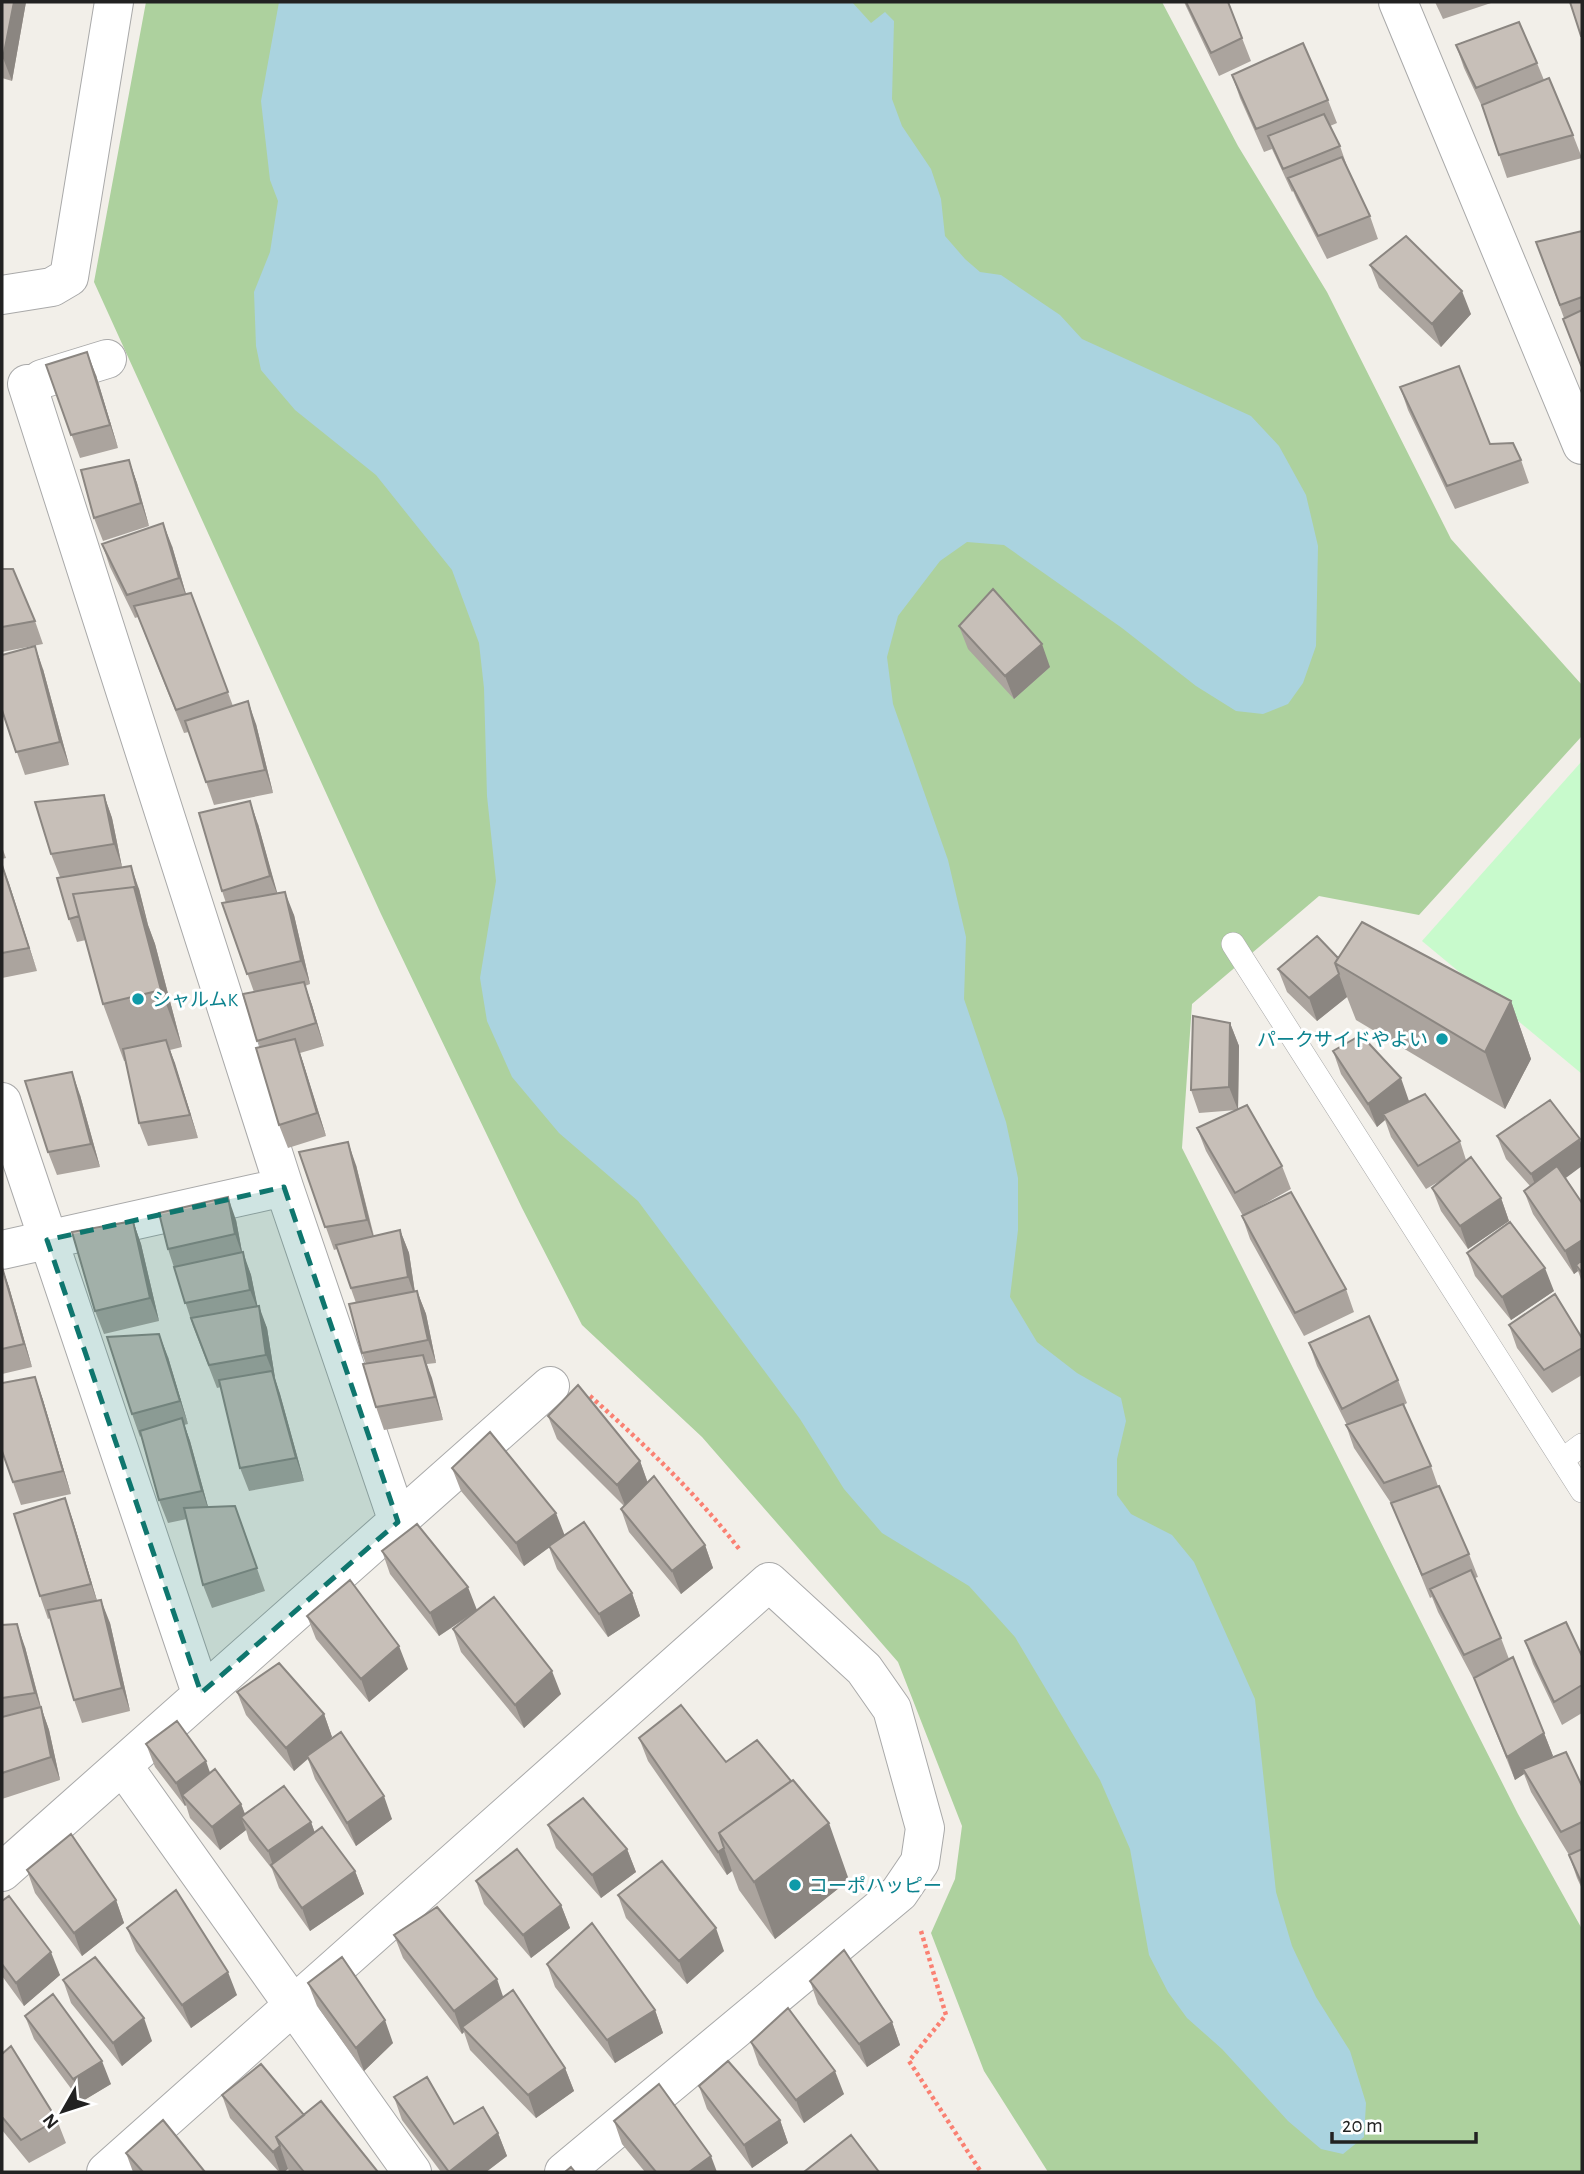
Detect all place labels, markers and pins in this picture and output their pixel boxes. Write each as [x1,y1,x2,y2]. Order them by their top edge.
marker: シャルムK [130,991,146,1007]
place label: シャルムK [152,991,239,1010]
place label: パークサイドやよい [1257,1030,1428,1050]
marker: パークサイドやよい [1434,1031,1450,1047]
place label: コーポハッピー [809,1875,942,1896]
marker: コーポハッピー [787,1877,803,1893]

